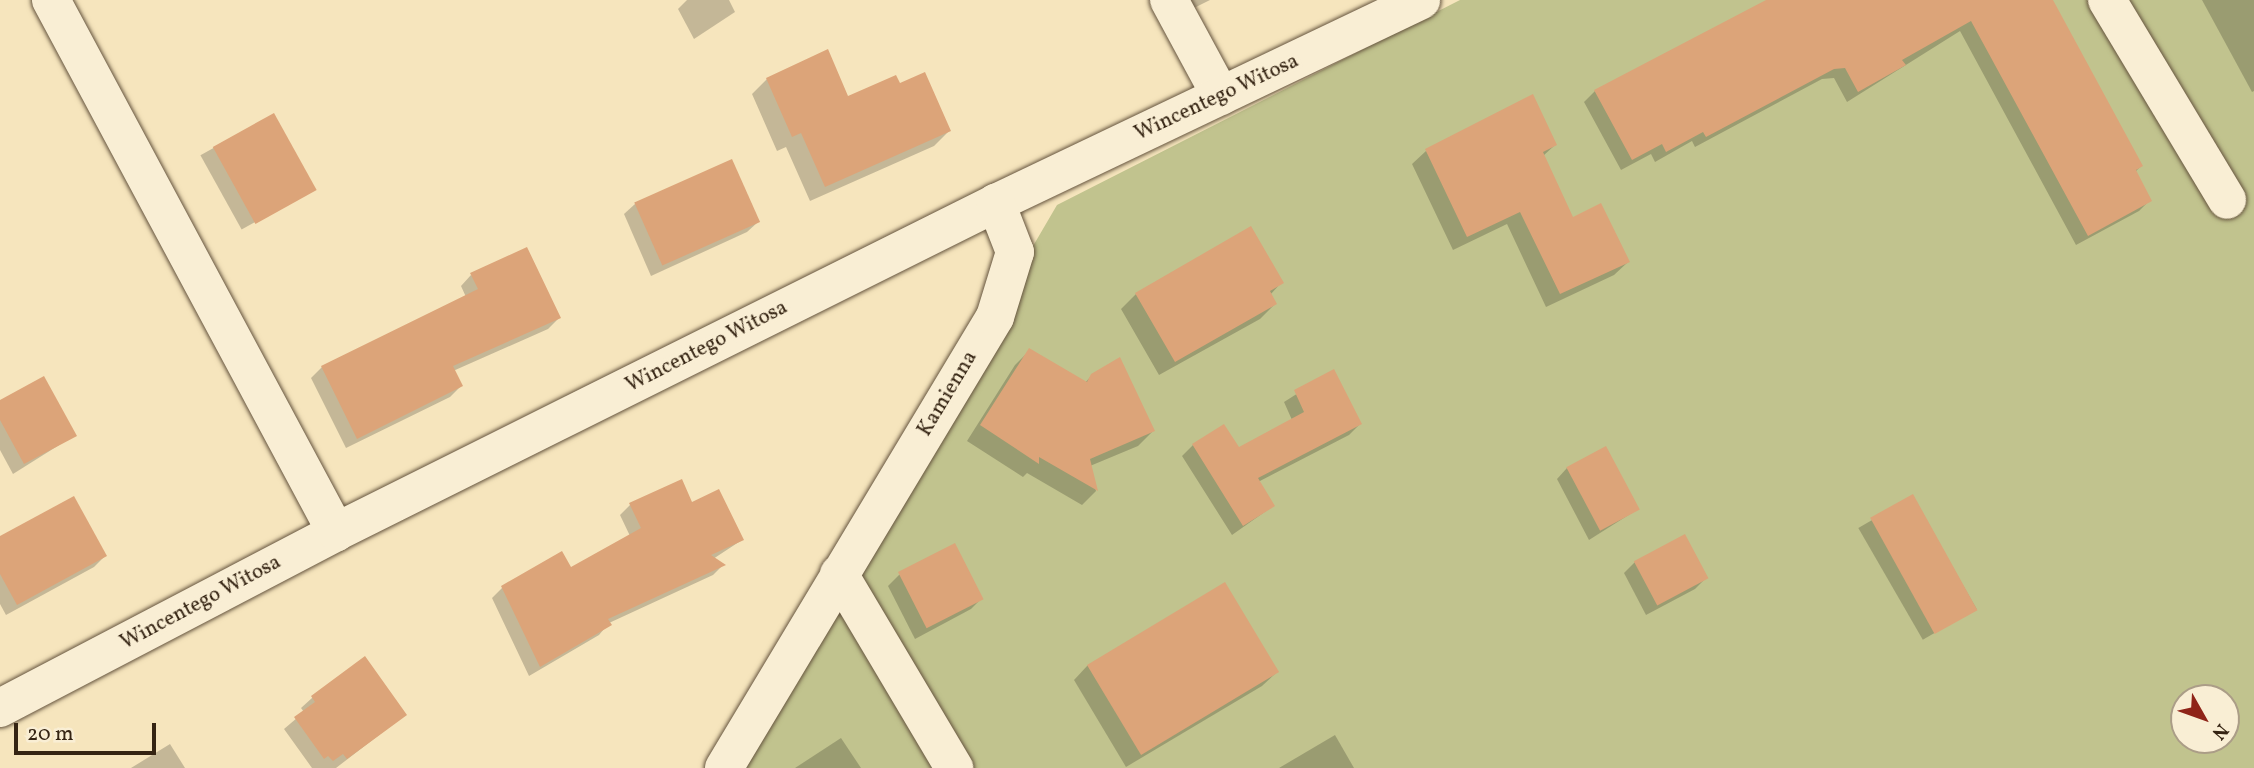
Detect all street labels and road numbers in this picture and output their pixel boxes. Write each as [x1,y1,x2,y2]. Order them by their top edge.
street label: Wincentego Witosa [1131,49,1303,147]
street label: Wincentego Witosa [622,295,792,399]
street label: Kamienna [913,347,983,441]
street label: Wincentego Witosa [116,550,286,656]

